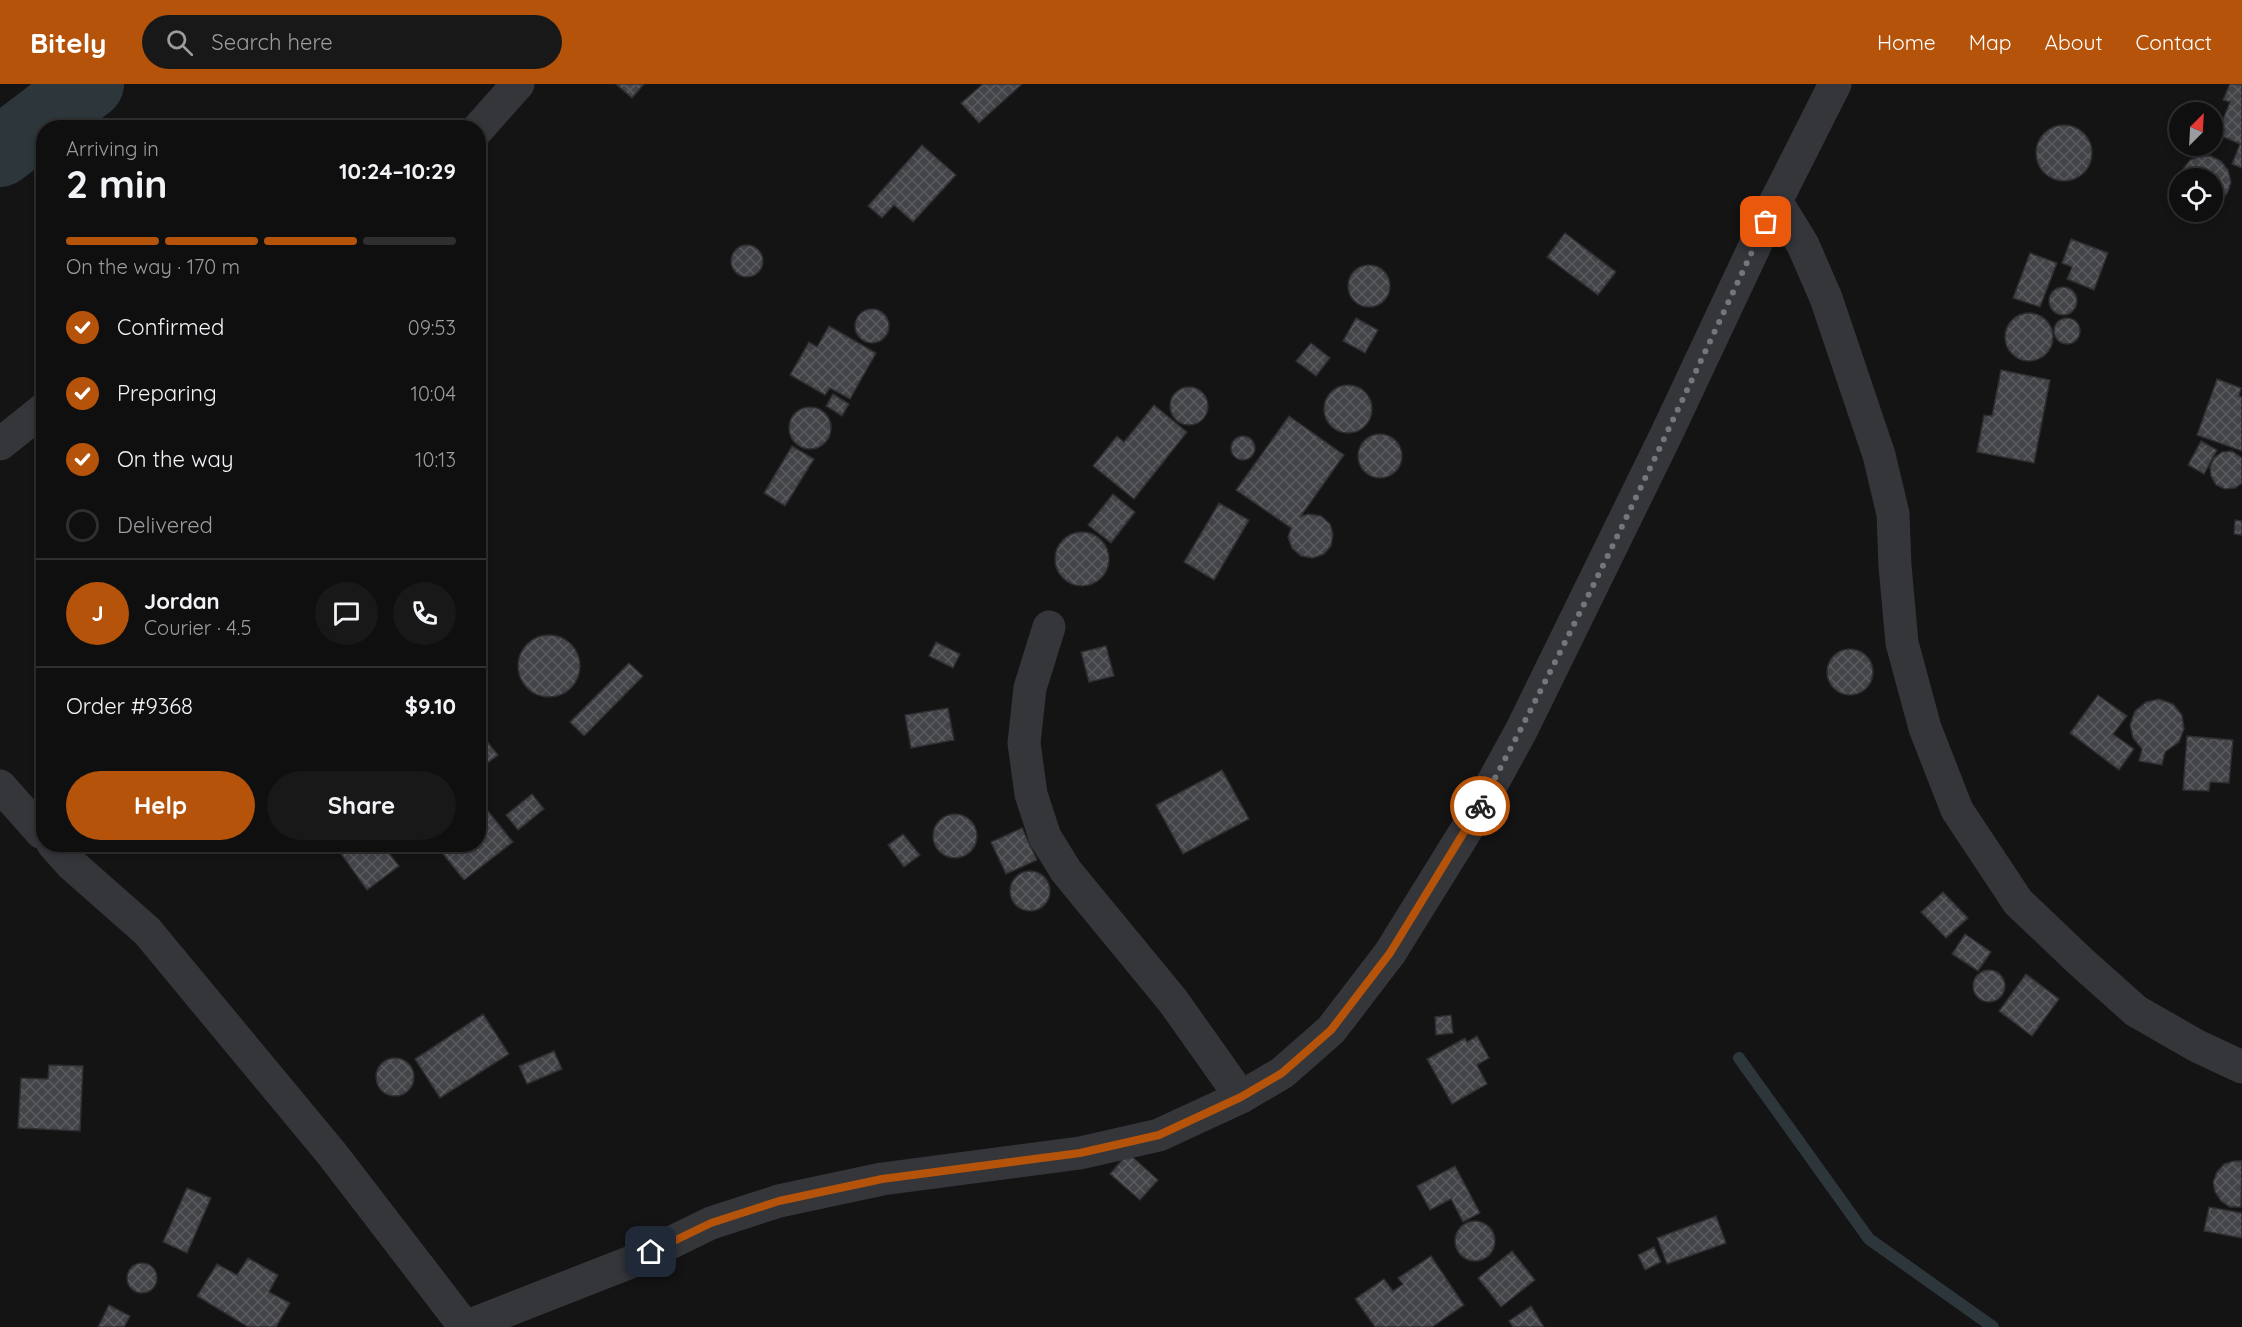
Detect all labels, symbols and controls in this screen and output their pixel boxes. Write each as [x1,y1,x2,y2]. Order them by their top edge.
search box [142,15,562,69]
text: Bitely [30,25,106,60]
icon: search [163,26,196,59]
text: Search here [211,28,333,56]
text: Home [1877,29,1936,55]
text: Map [1969,29,2012,55]
text: About [2045,29,2103,55]
text: Contact [2136,29,2212,55]
north arrow [2169,102,2223,156]
map controls [2169,102,2223,222]
text: Arriving in [66,136,159,161]
text: 10:24–10:29 [339,157,456,185]
text: 2 min [66,159,168,208]
button: locate [2169,168,2223,222]
pin [1740,196,1791,247]
icon: bag [1749,205,1782,238]
text: On the way · 170 m [66,254,240,279]
icon: check [66,311,99,344]
text: Confirmed [117,313,224,341]
text: 09:53 [408,315,456,340]
icon: check [66,377,99,410]
text: Preparing [117,379,217,407]
text: 10:04 [411,381,456,406]
icon: check [66,443,99,476]
text: On the way [117,445,233,473]
text: 10:13 [415,447,456,472]
text: Delivered [117,511,213,539]
button: chat [315,582,378,645]
button: phone [393,582,456,645]
text: Jordan [144,587,220,615]
text: J [91,599,104,627]
text: Courier · 4.5 [144,615,251,640]
text: Order #9368 [66,692,193,720]
text: $9.10 [405,692,456,720]
button: Help [66,771,255,840]
button: Share [267,771,456,840]
courier [1450,776,1510,836]
icon: bike [1464,790,1497,823]
pin [625,1226,676,1277]
icon: home [634,1235,667,1268]

